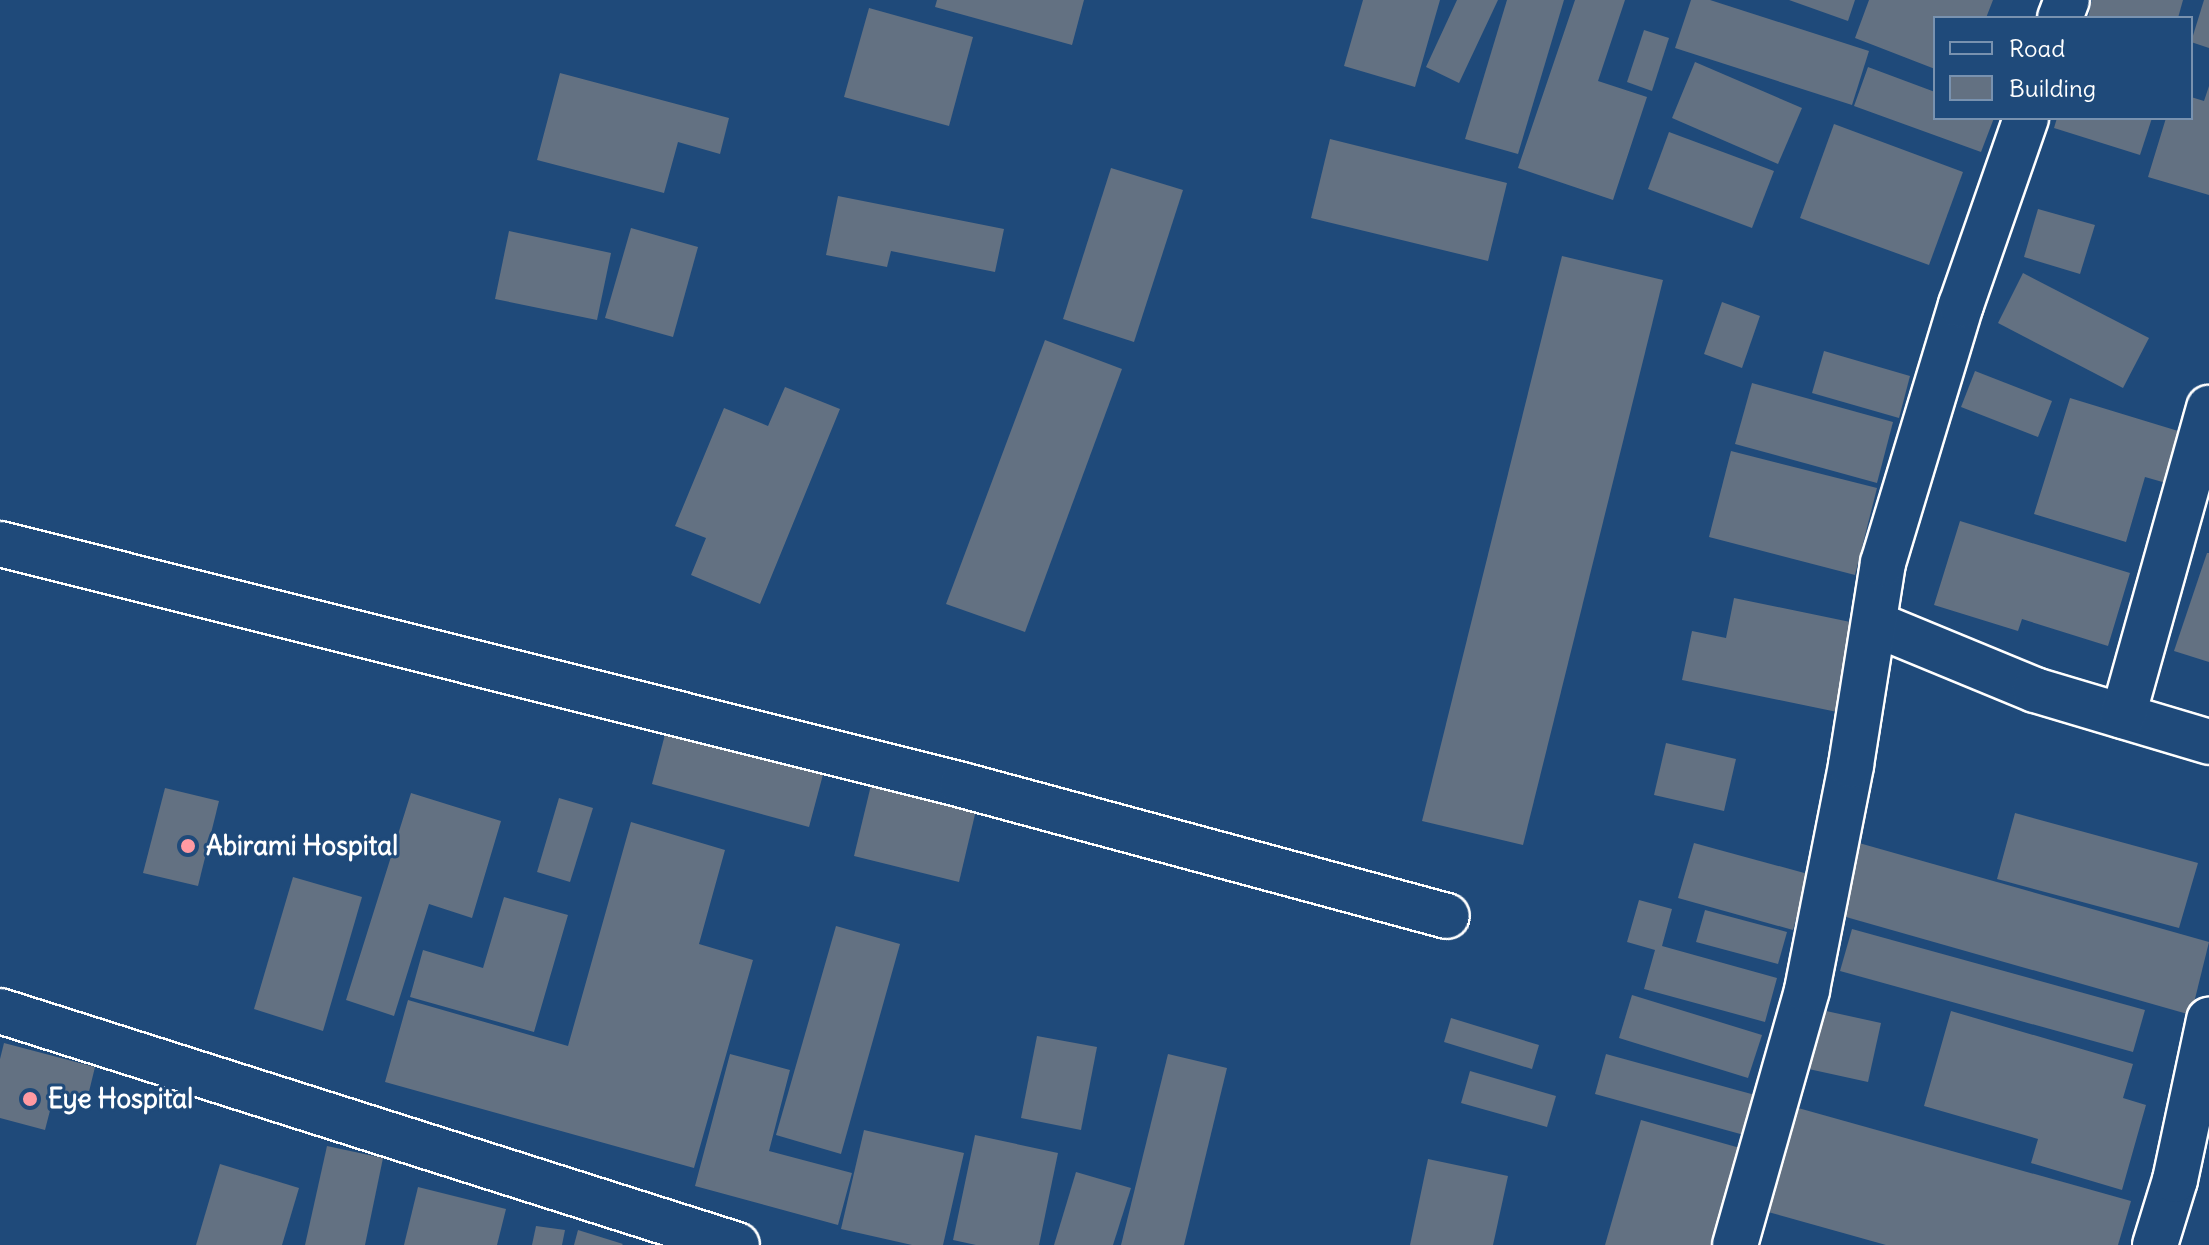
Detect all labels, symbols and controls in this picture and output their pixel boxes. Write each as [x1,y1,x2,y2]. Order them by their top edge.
legend [1933,16,2193,120]
text: Road [2009,33,2065,63]
text: Building [2009,73,2096,103]
place label: Abirami Hospital [206,830,398,862]
marker: Abirami Hospital [177,835,199,857]
place label: Eye Hospital [48,1083,193,1115]
marker: Eye Hospital [19,1088,41,1110]

